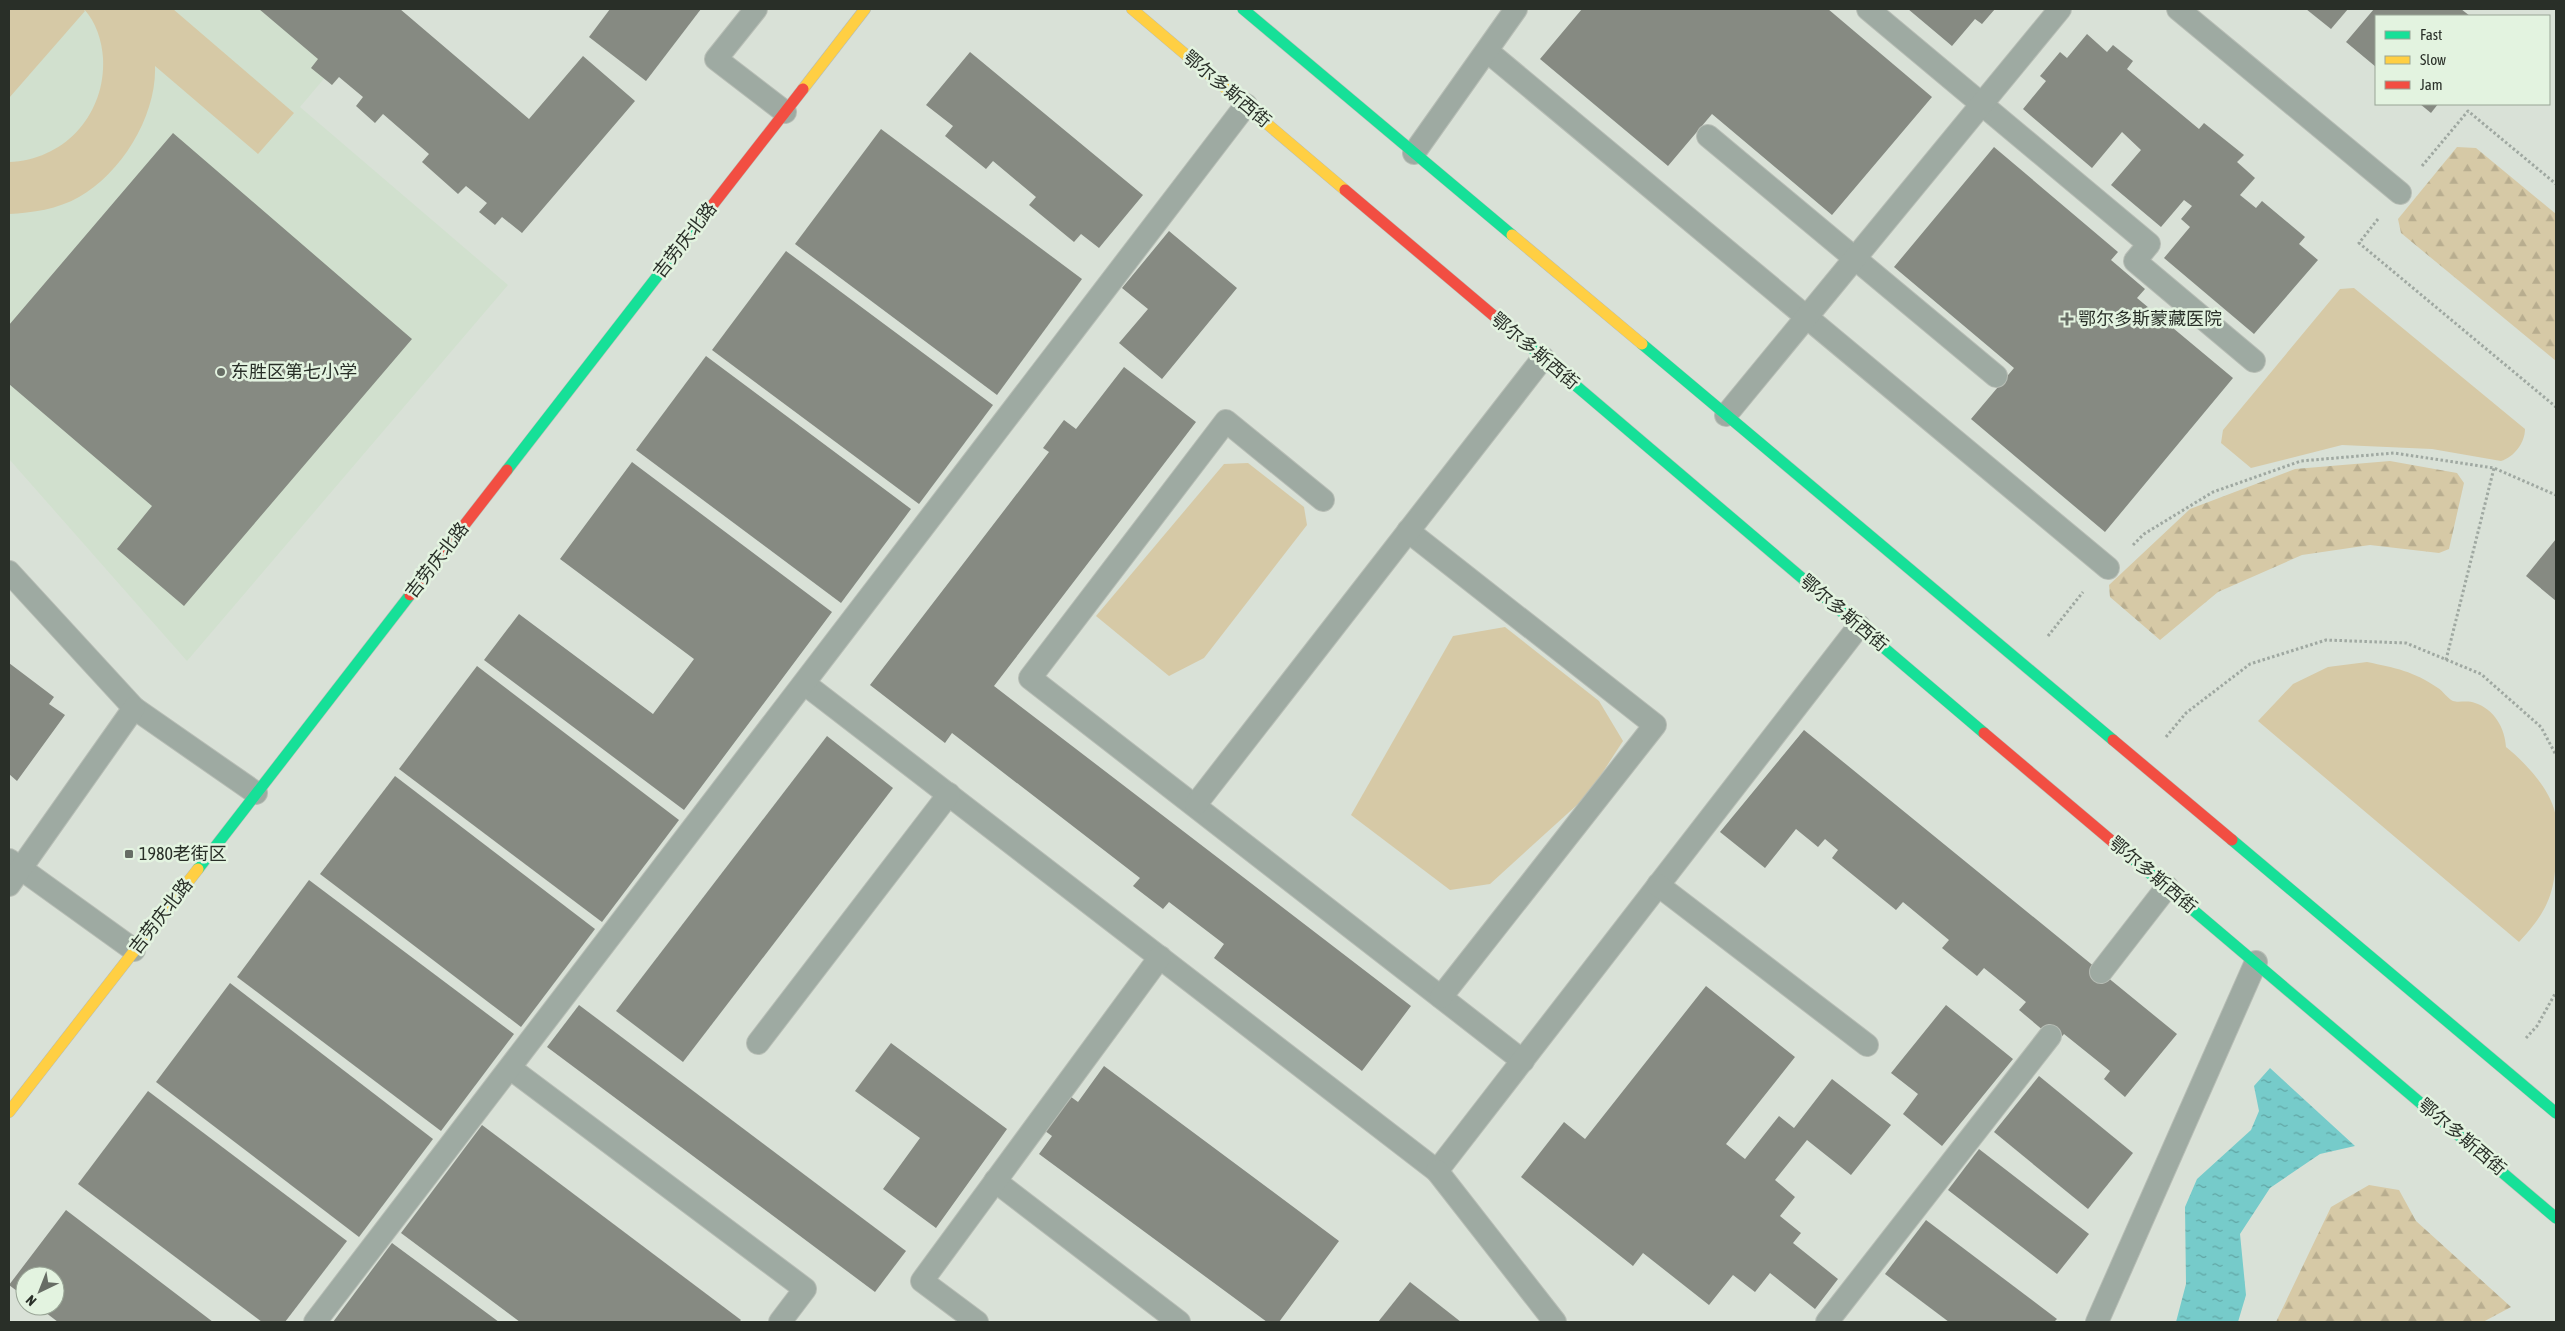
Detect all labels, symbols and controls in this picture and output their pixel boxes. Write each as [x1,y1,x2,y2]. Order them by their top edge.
legend [2375,15,2550,105]
text: Fast [2420,26,2442,43]
street label: 鄂尔多斯西街 [1179,46,1275,131]
text: Slow [2420,51,2446,68]
text: Jam [2420,76,2443,93]
street label: 吉劳庆北路 [649,198,721,282]
street label: 鄂尔多斯西街 [1487,308,1583,393]
place label: 鄂尔多斯蒙藏医院 [2078,308,2222,329]
marker: 鄂尔多斯蒙藏医院 [2060,312,2074,326]
place label: 东胜区第七小学 [231,361,357,382]
marker: 东胜区第七小学 [215,366,227,378]
street label: 吉劳庆北路 [401,518,473,602]
street label: 鄂尔多斯西街 [1796,570,1892,655]
street label: 鄂尔多斯西街 [2105,832,2201,917]
place label: 1980老街区 [139,843,227,864]
marker: 1980老街区 [123,848,135,860]
street label: 吉劳庆北路 [125,874,197,958]
street label: 鄂尔多斯西街 [2414,1094,2510,1179]
north arrow [15,1266,65,1316]
text: N [23,1292,40,1309]

